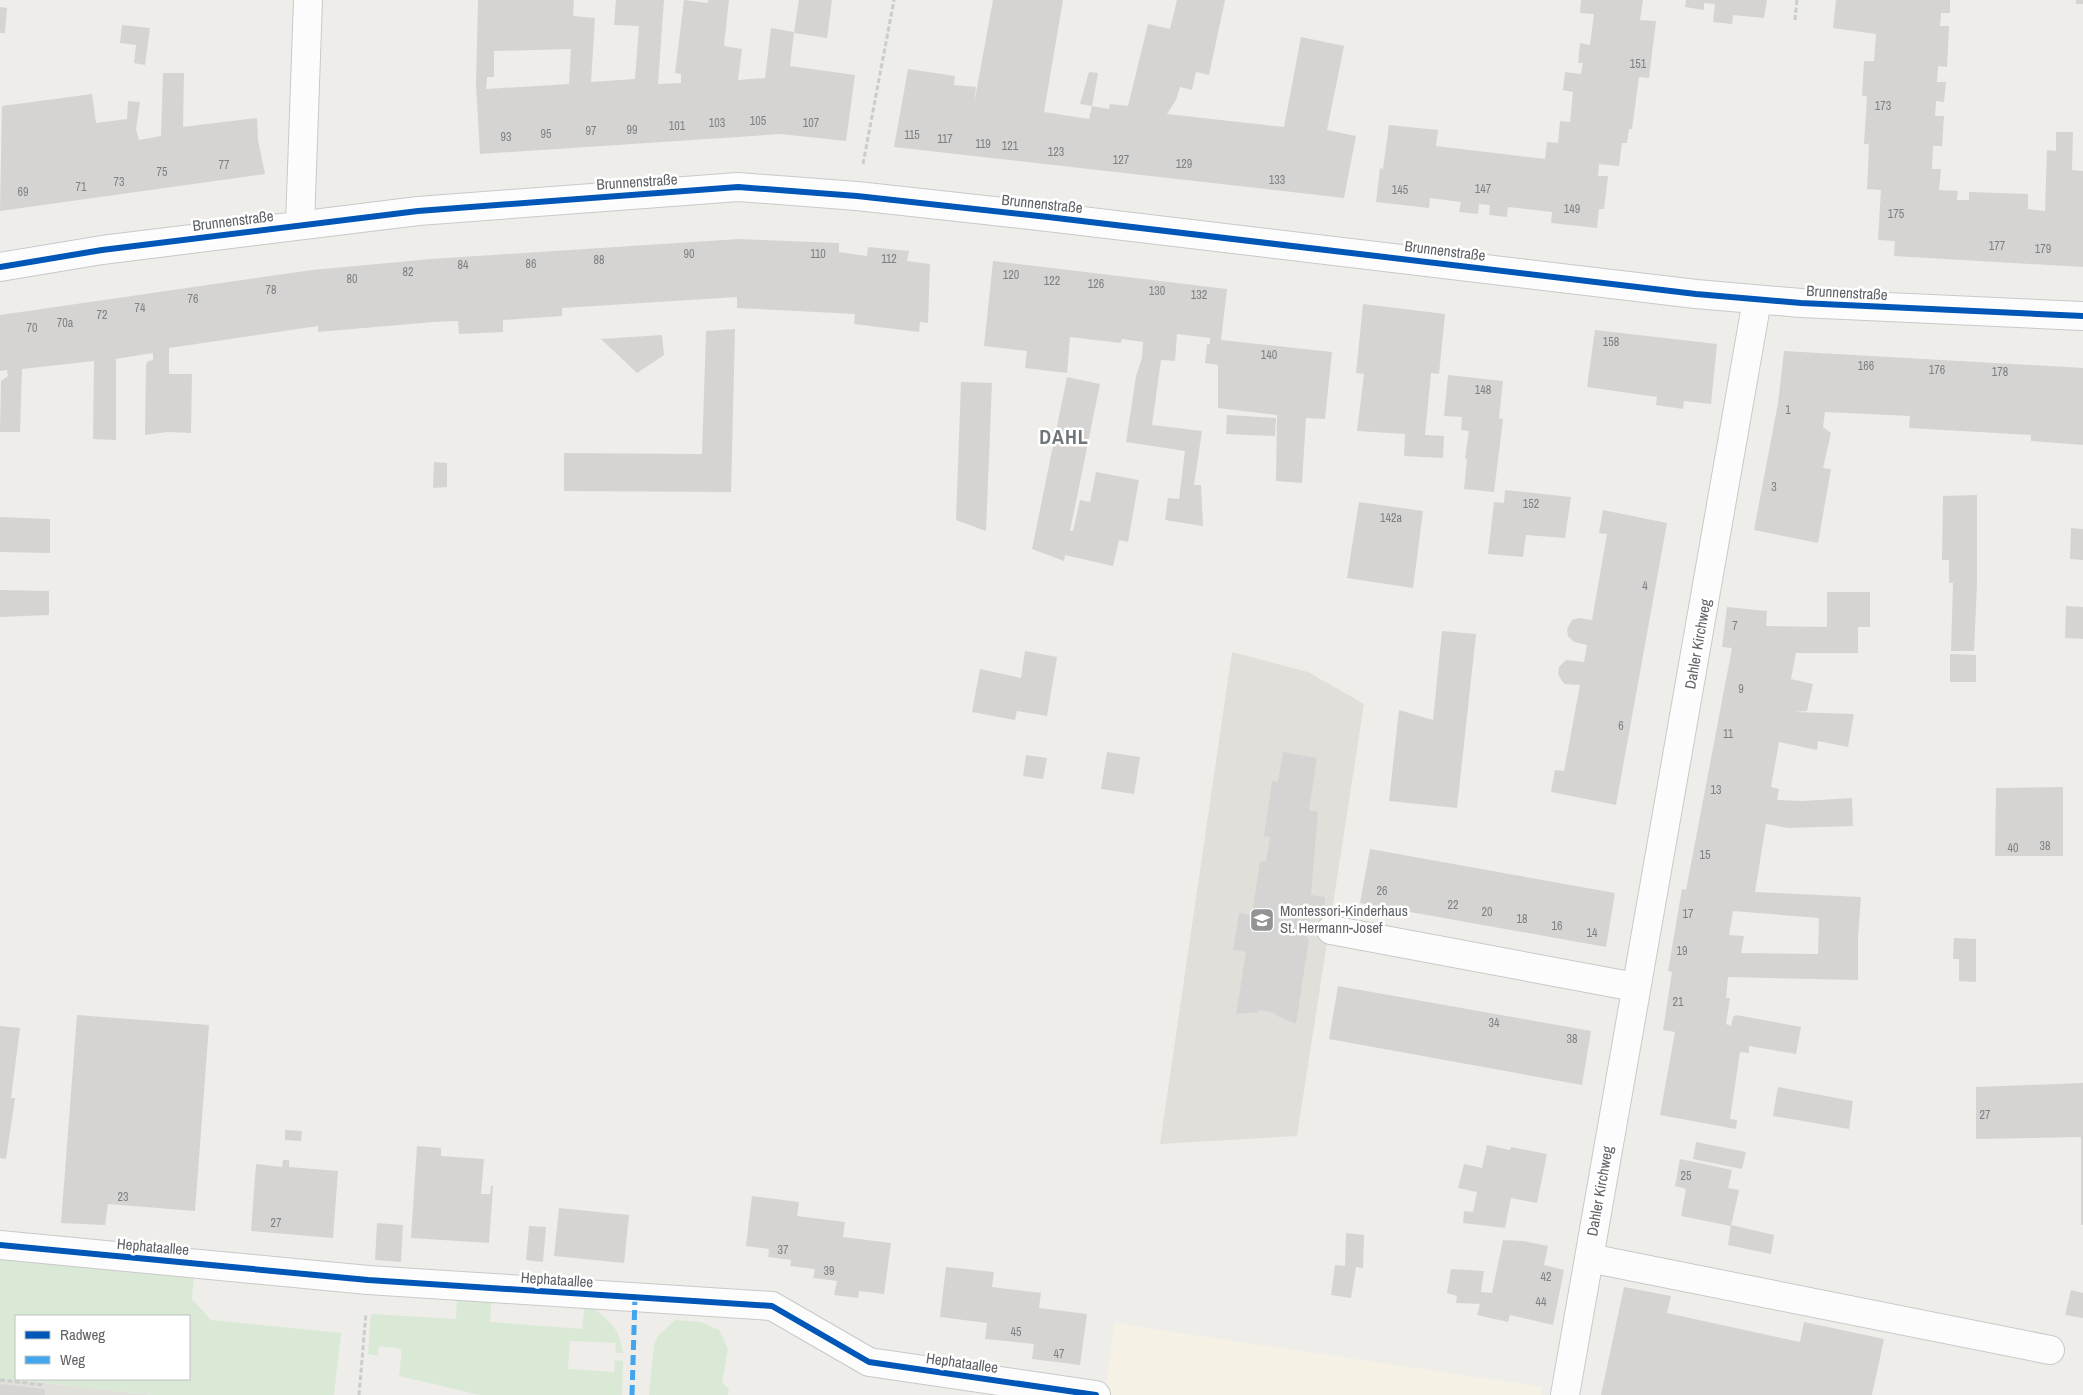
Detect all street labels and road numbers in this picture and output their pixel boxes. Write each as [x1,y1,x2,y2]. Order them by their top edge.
street label: Brunnenstraße [596,168,678,195]
street label: Brunnenstraße [1000,189,1084,218]
street label: Brunnenstraße [191,205,275,236]
street label: Brunnenstraße [1403,235,1487,266]
street label: Brunnenstraße [1806,280,1888,305]
street label: Dahler Kirchweg [1679,597,1716,691]
street label: Dahler Kirchweg [1581,1144,1618,1238]
street label: Hephataallee [116,1233,190,1260]
street label: Hephataallee [520,1266,594,1293]
street label: Hephataallee [925,1347,1000,1378]

